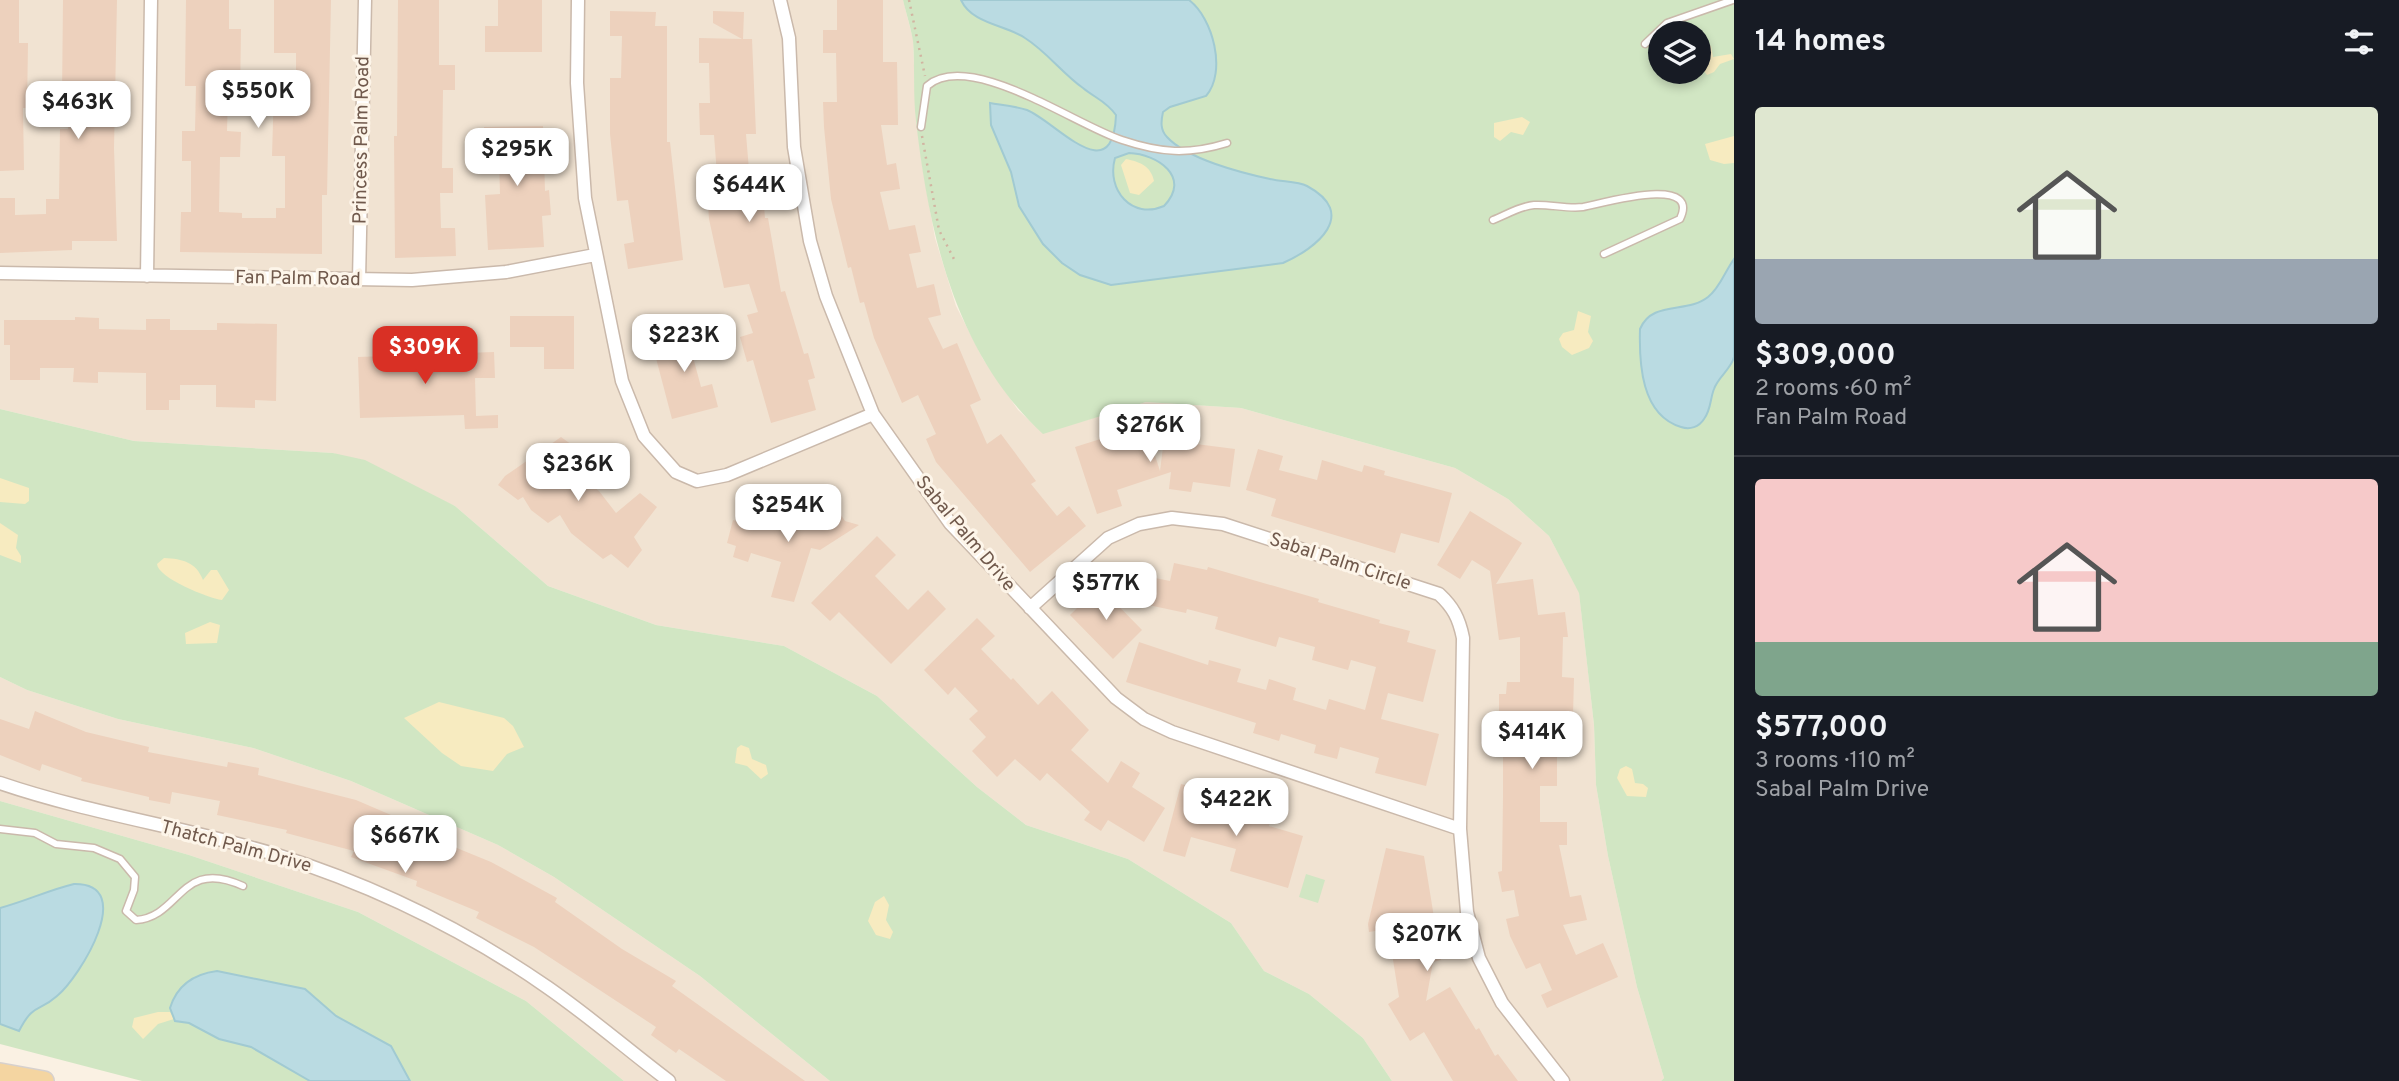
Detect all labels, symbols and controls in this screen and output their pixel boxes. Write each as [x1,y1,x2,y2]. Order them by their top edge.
map controls [1648,21,1711,84]
button: layers [1648,21,1711,84]
icon: filters [2340,23,2378,61]
text: 14 homes [1755,24,1886,61]
street label: Princess Palm Road [349,56,375,224]
pin: $550K [209,71,307,130]
text: $550K [221,78,295,107]
pin: $463K [29,82,127,141]
text: $463K [42,89,114,118]
pin: $295K [468,128,566,188]
text: $295K [481,136,553,165]
icon: home [2004,152,2130,278]
pin: $644K [700,164,798,224]
text: $644K [712,172,786,201]
street label: Fan Palm Road [235,266,361,292]
pin: $223K [635,314,733,374]
text: $223K [648,322,720,351]
pin: $309K [376,326,474,386]
text: $309K [389,334,461,363]
text: $309,000 [1755,338,1896,375]
text: 2 rooms · 60 m² [1755,375,1912,404]
text: Fan Palm Road [1755,404,1907,433]
pin: $276K [1101,405,1199,464]
text: $276K [1115,412,1185,441]
pin: $236K [529,444,627,503]
text: $236K [542,451,614,480]
street label: Sabal Palm Drive [910,471,1020,597]
pin: $254K [739,484,837,544]
text: $254K [751,492,825,521]
icon: home [2004,524,2130,650]
street label: Sabal Palm Circle [1266,528,1414,596]
pin: $577K [1057,562,1155,622]
text: $577K [1072,570,1140,599]
text: $577,000 [1755,710,1888,747]
pin: $414K [1483,712,1581,771]
text: $414K [1498,719,1566,748]
text: 3 rooms · 110 m² [1755,747,1915,776]
text: Sabal Palm Drive [1755,776,1929,805]
pin: $422K [1187,778,1285,838]
text: $422K [1199,786,1273,815]
street label: Thatch Palm Drive [158,815,314,879]
pin: $667K [356,816,454,875]
text: $667K [370,823,440,852]
pin: $207K [1378,914,1476,973]
text: $207K [1391,921,1463,950]

